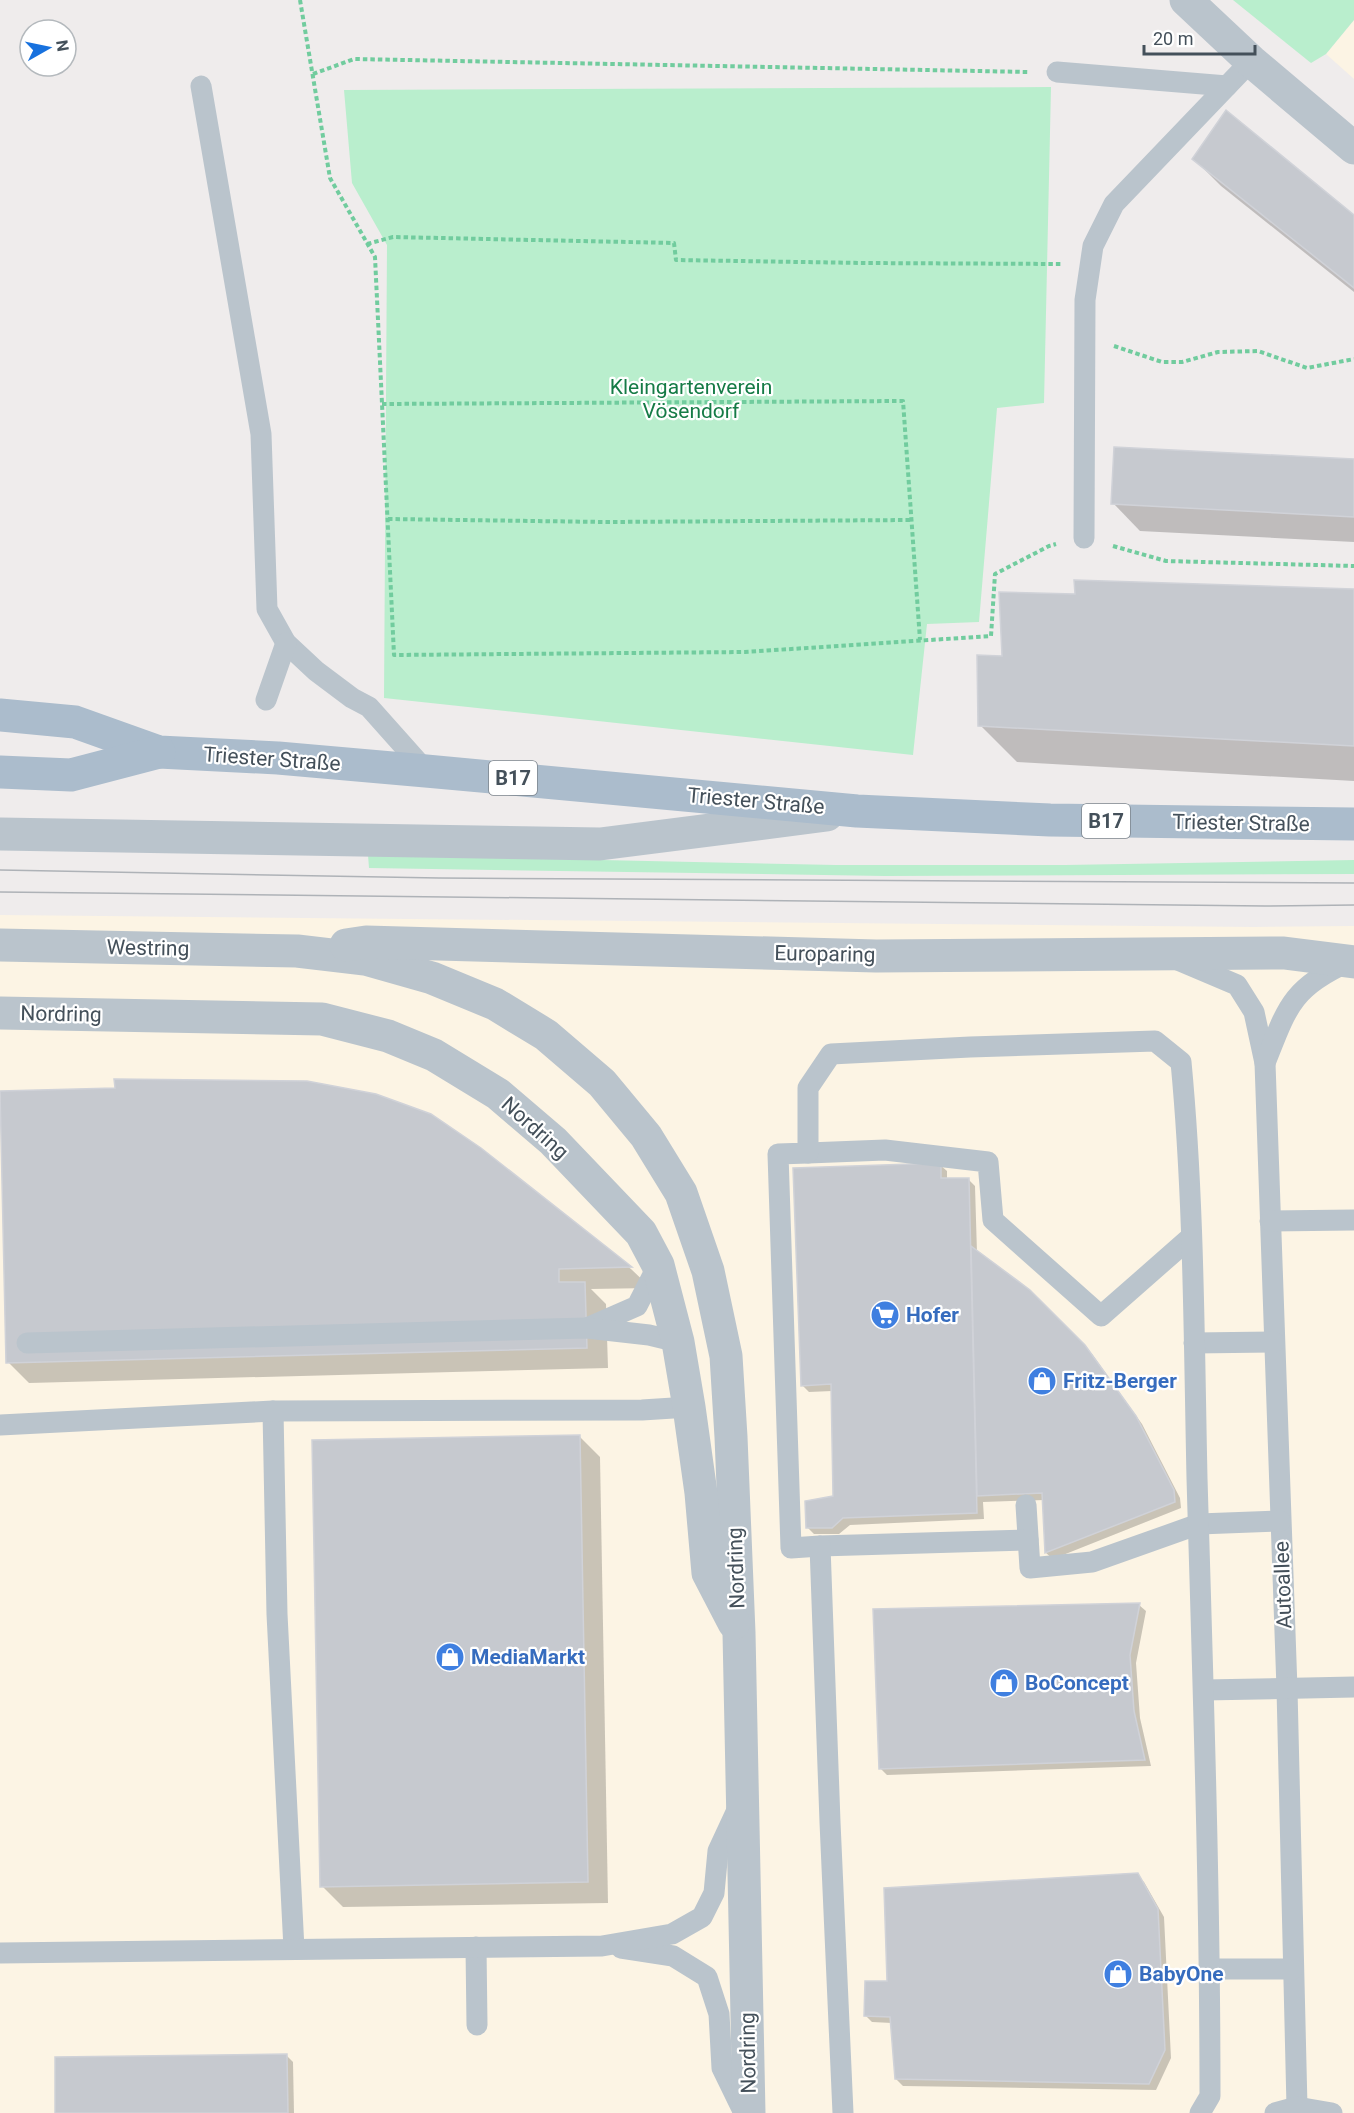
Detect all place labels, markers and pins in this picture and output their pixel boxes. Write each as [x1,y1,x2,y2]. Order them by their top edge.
supermarket icon: Hofer [869,1299,901,1331]
place label: Hofer [906,1303,959,1327]
shop icon: Fritz-Berger [1026,1365,1058,1397]
place label: Fritz-Berger [1063,1369,1177,1393]
shop icon: MediaMarkt [434,1641,466,1673]
place label: MediaMarkt [471,1645,585,1669]
shop icon: BoConcept [988,1667,1020,1699]
place label: BoConcept [1025,1671,1129,1695]
shop icon: BabyOne [1102,1958,1134,1990]
place label: BabyOne [1139,1962,1224,1986]

